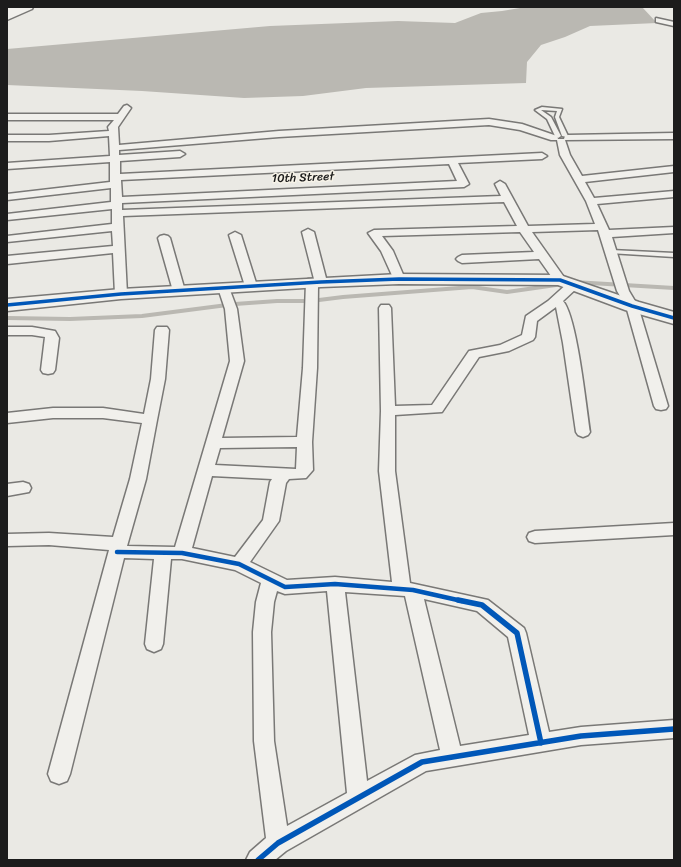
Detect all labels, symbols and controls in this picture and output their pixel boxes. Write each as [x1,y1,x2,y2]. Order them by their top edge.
street label: 10th Street [272,170,334,186]

